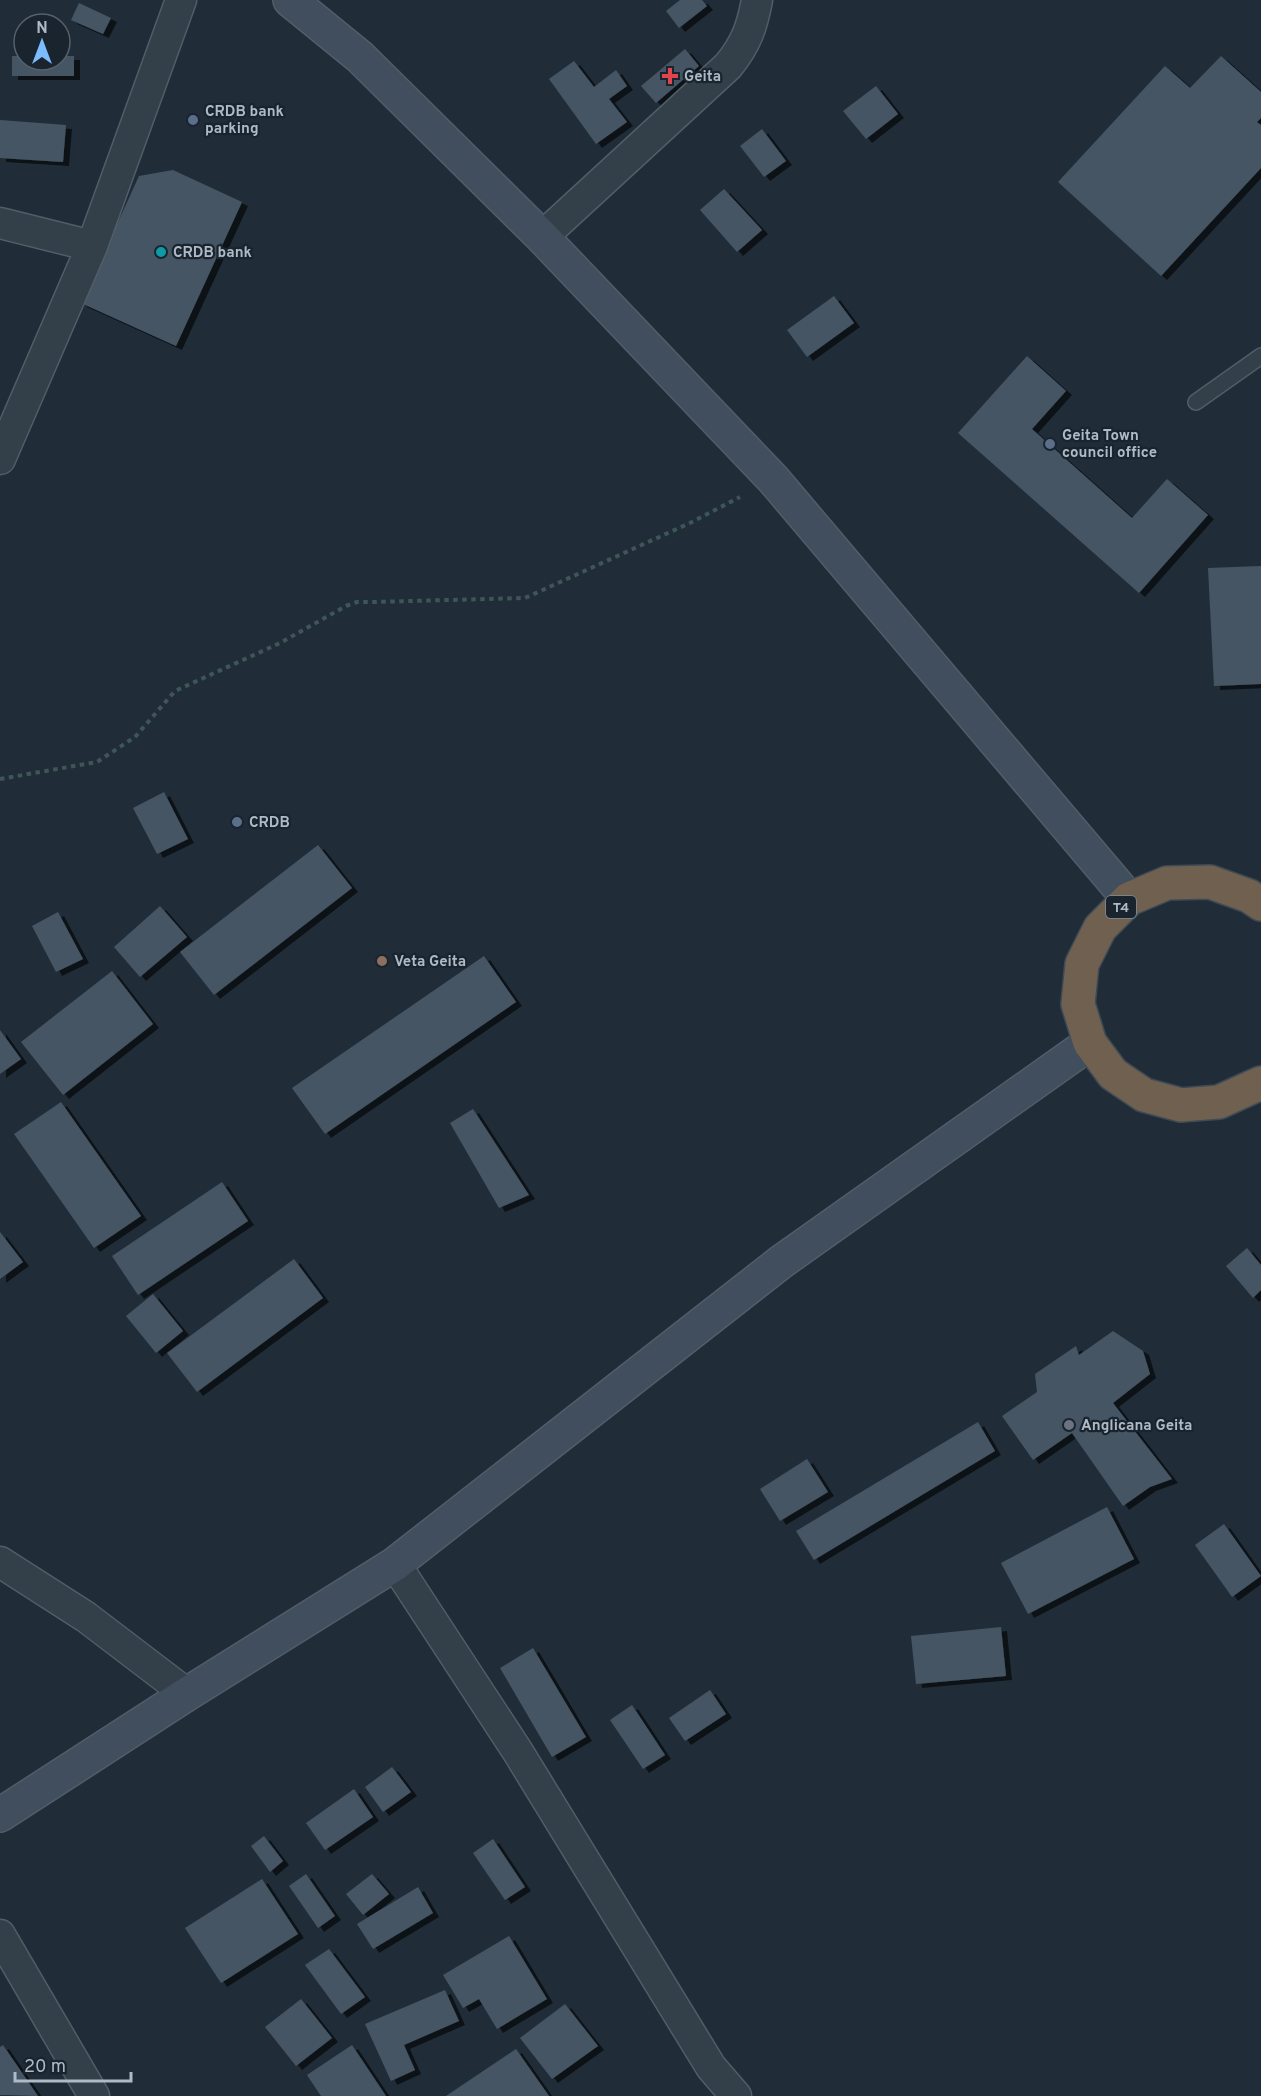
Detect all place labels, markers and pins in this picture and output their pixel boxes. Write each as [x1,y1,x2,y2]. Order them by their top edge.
marker: Geita [661,67,679,85]
place label: Geita [684,68,721,87]
place label: CRDB bank parking [205,103,284,139]
marker: CRDB bank parking [186,113,200,127]
place label: CRDB bank [173,244,252,263]
marker: CRDB bank [154,245,168,259]
place label: Geita Town council office [1062,427,1157,463]
marker: Geita Town council office [1043,437,1057,451]
place label: CRDB [249,814,290,833]
marker: CRDB [230,815,244,829]
place label: Veta Geita [394,953,466,972]
marker: Veta Geita [375,954,389,968]
place label: Anglicana Geita [1081,1417,1192,1436]
marker: Anglicana Geita [1062,1418,1076,1432]

